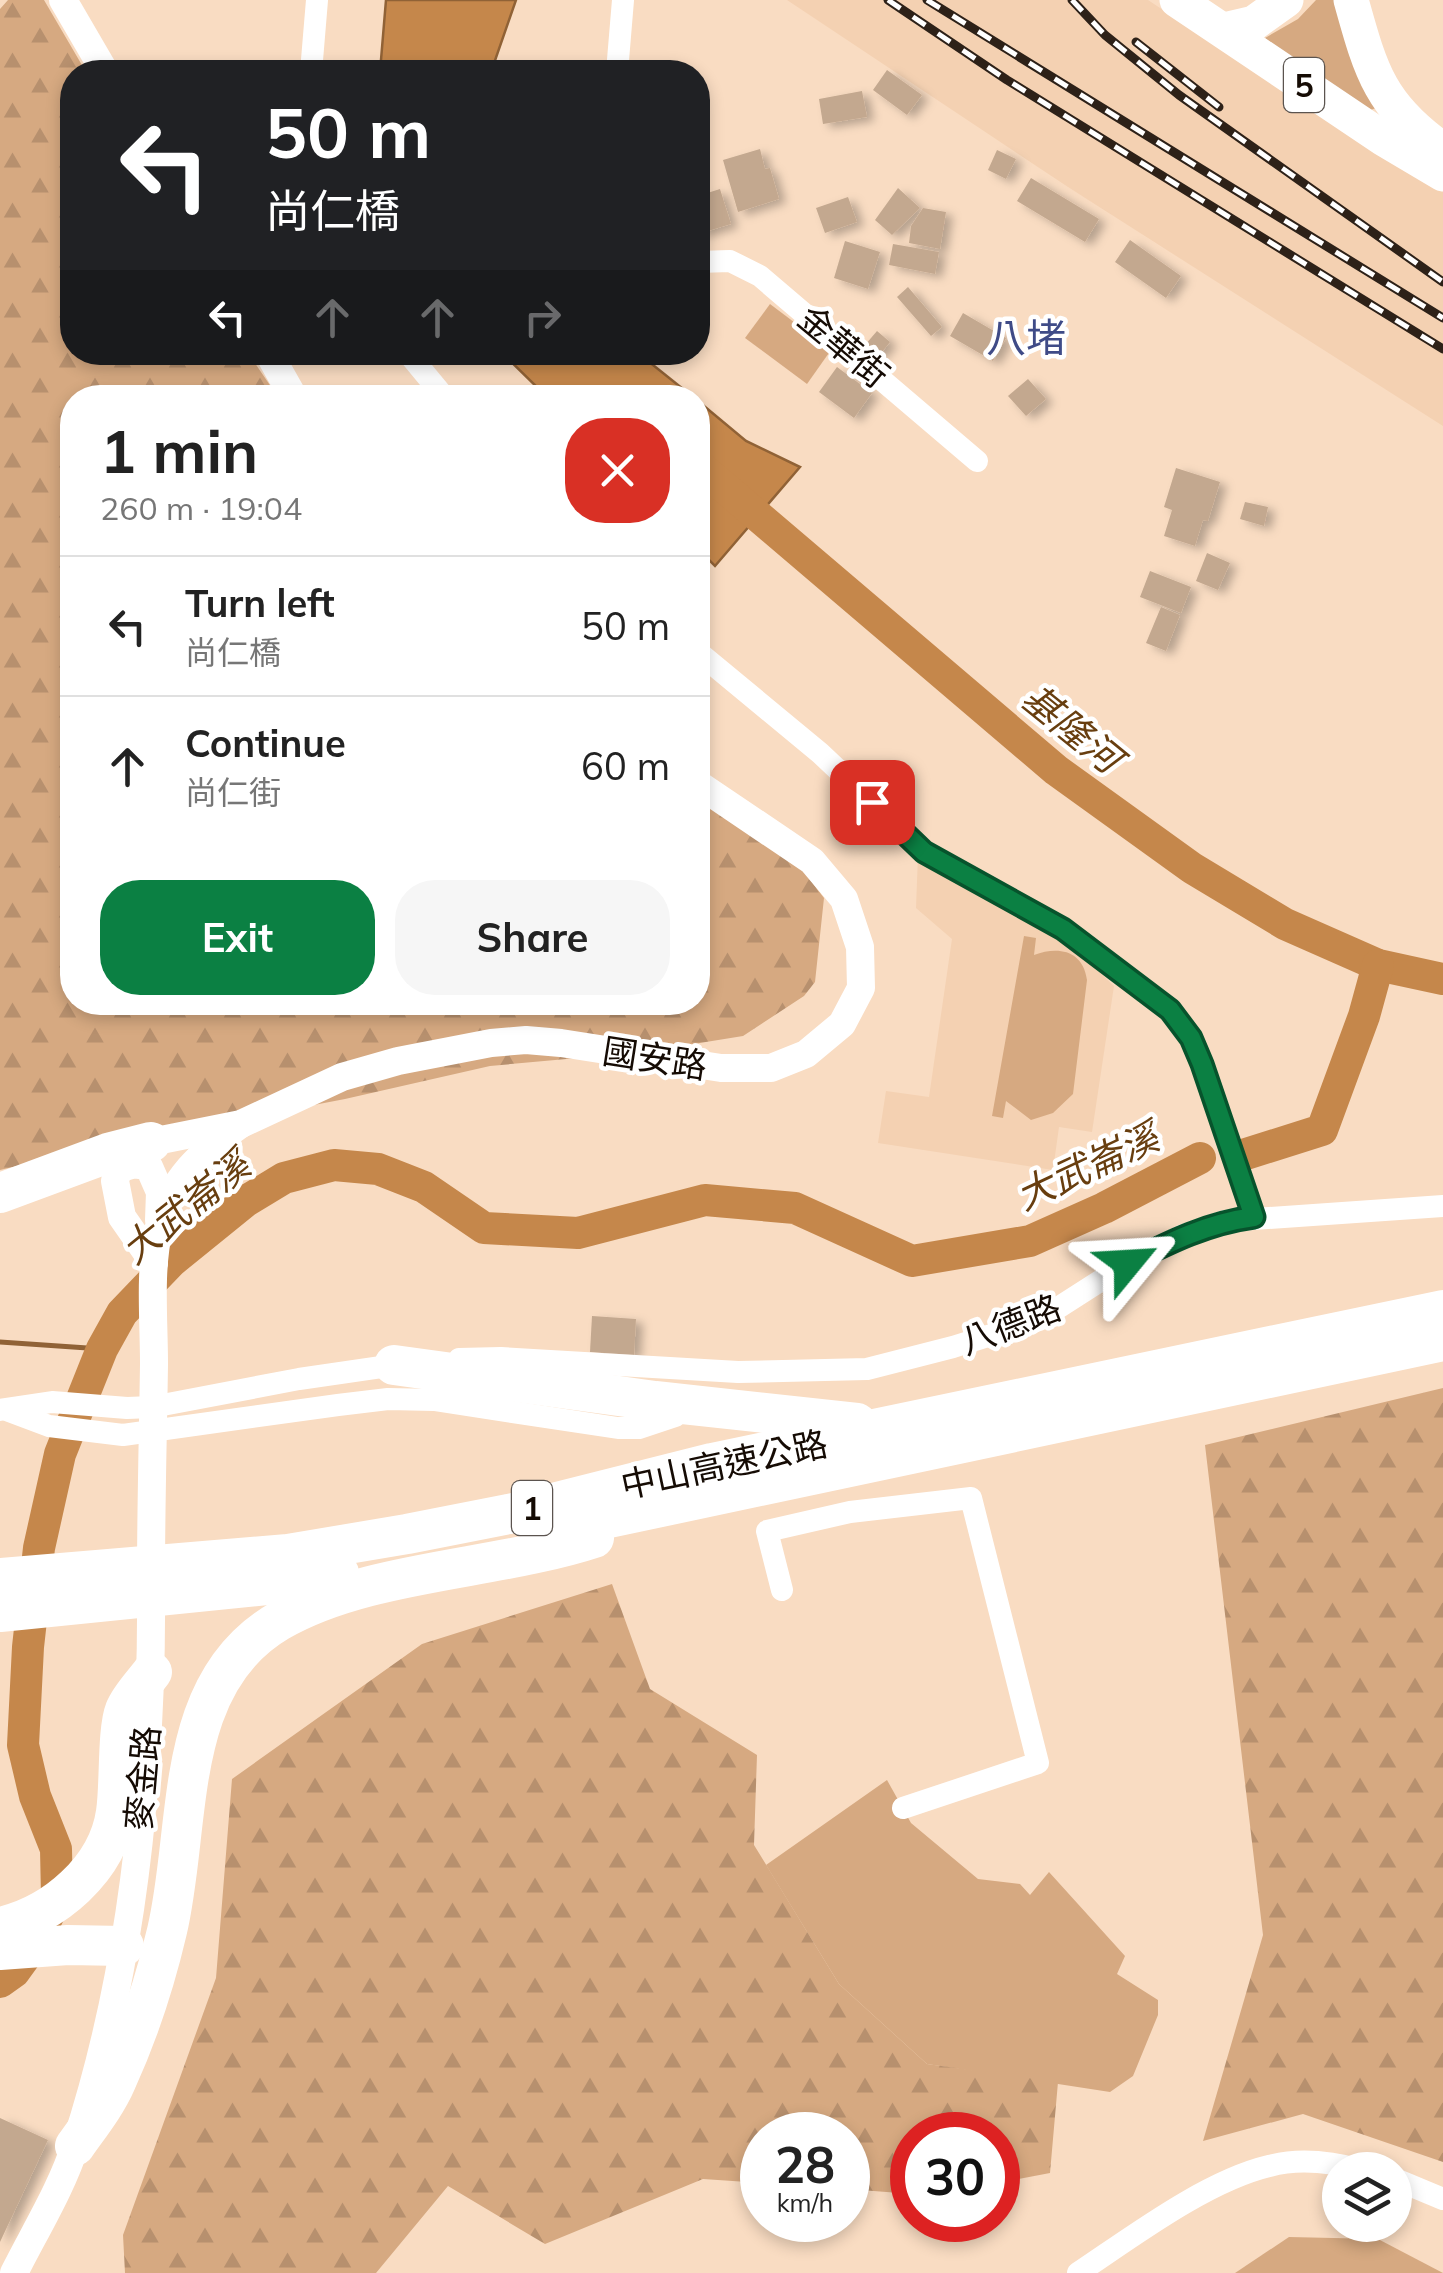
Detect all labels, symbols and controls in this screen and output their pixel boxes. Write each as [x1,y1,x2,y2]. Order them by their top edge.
road number: 5 [1284,58,1324,112]
text: 50 m [265,88,431,176]
icon: left [100,100,230,230]
text: 尚仁橋 [265,182,400,238]
icon: left [200,290,255,345]
icon: ahead [305,290,360,345]
icon: ahead [410,290,465,345]
icon: right [515,290,570,345]
street label: 金華街 [790,295,898,397]
district label: 八堵 [986,312,1066,362]
text: 1 min [100,413,258,488]
button: close [565,418,670,523]
text: 260 m · 19:04 [100,488,302,528]
text: Turn left [185,579,335,627]
icon: left [100,599,155,654]
text: 50 m [581,602,670,650]
text: 尚仁橋 [185,632,281,672]
water label: 基隆河 [1013,673,1137,787]
text: Continue [185,719,346,767]
icon: ahead [100,739,155,794]
text: 60 m [581,742,670,790]
pin [830,760,915,845]
text: 尚仁街 [185,772,281,812]
icon: arrive [845,775,900,830]
button: Exit [100,880,375,995]
button: Share [395,880,670,995]
street label: 國安路 [600,1028,710,1088]
water label: 大武崙溪 [1008,1110,1171,1220]
water label: 大武崙溪 [111,1137,263,1273]
position arrow [1076,1211,1180,1315]
street label: 八德路 [953,1285,1067,1363]
street label: 中山高速公路 [617,1421,831,1507]
road number: 1 [512,1481,552,1535]
street label: 麥金路 [116,1724,168,1832]
speed limit sign: 30 [890,2112,1020,2242]
text: 28 [775,2133,835,2196]
map controls [1322,2152,1412,2242]
button: layers [1322,2152,1412,2242]
text: km/h [777,2187,833,2218]

